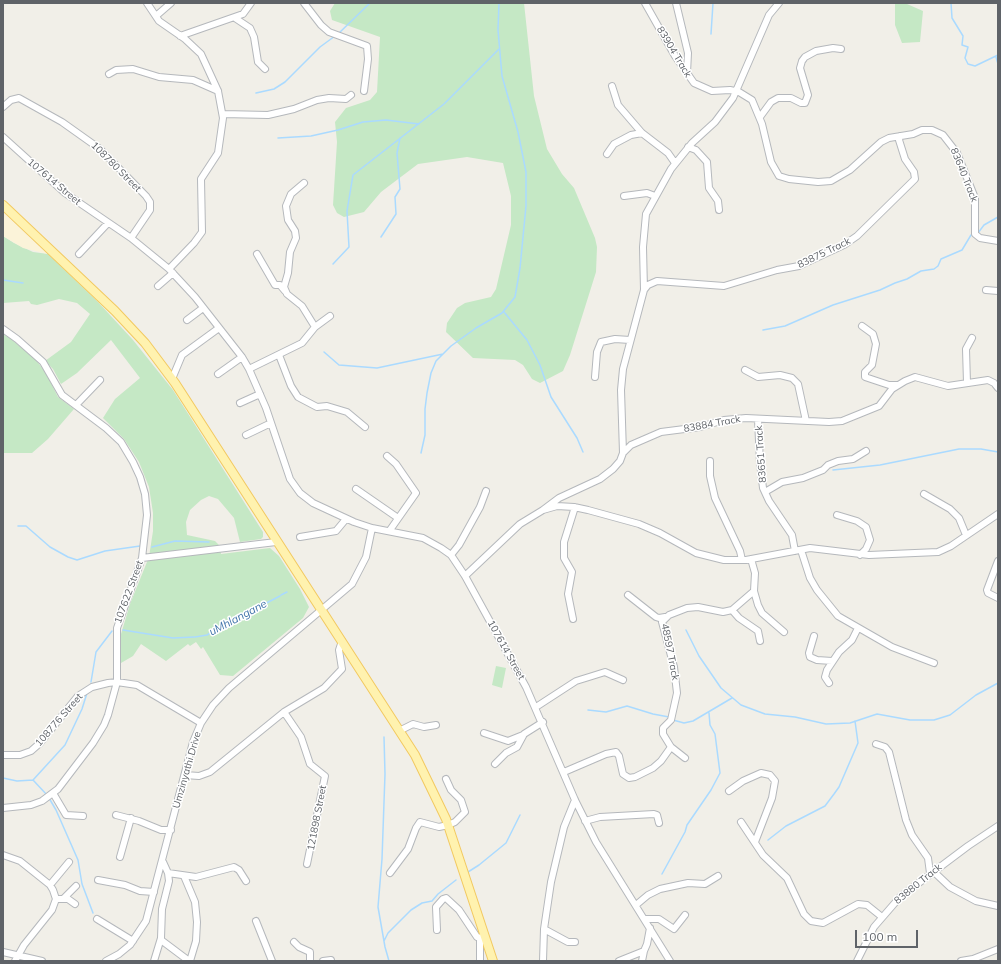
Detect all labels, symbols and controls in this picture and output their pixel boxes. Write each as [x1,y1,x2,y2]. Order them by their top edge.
street label: 83904 Track [654,24,694,80]
street label: 108780 Street [88,139,144,195]
street label: 83640 Track [948,146,980,204]
street label: 107614 Street [25,156,83,208]
street label: 83875 Track [795,235,853,271]
street label: 83884 Track [683,413,741,435]
street label: 83651 Track [753,425,769,483]
street label: 107622 Street [112,559,146,625]
water label: uMhlangane [207,597,269,639]
street label: 107614 Street [485,618,527,682]
street label: 48597 Track [659,623,681,681]
street label: 108776 Street [33,691,85,749]
street label: Umzinyathi Drive [170,730,204,810]
street label: 121898 Street [305,784,329,852]
street label: 83880 Track [892,861,944,907]
scale bar [857,922,920,948]
text: 100 m [862,929,897,944]

